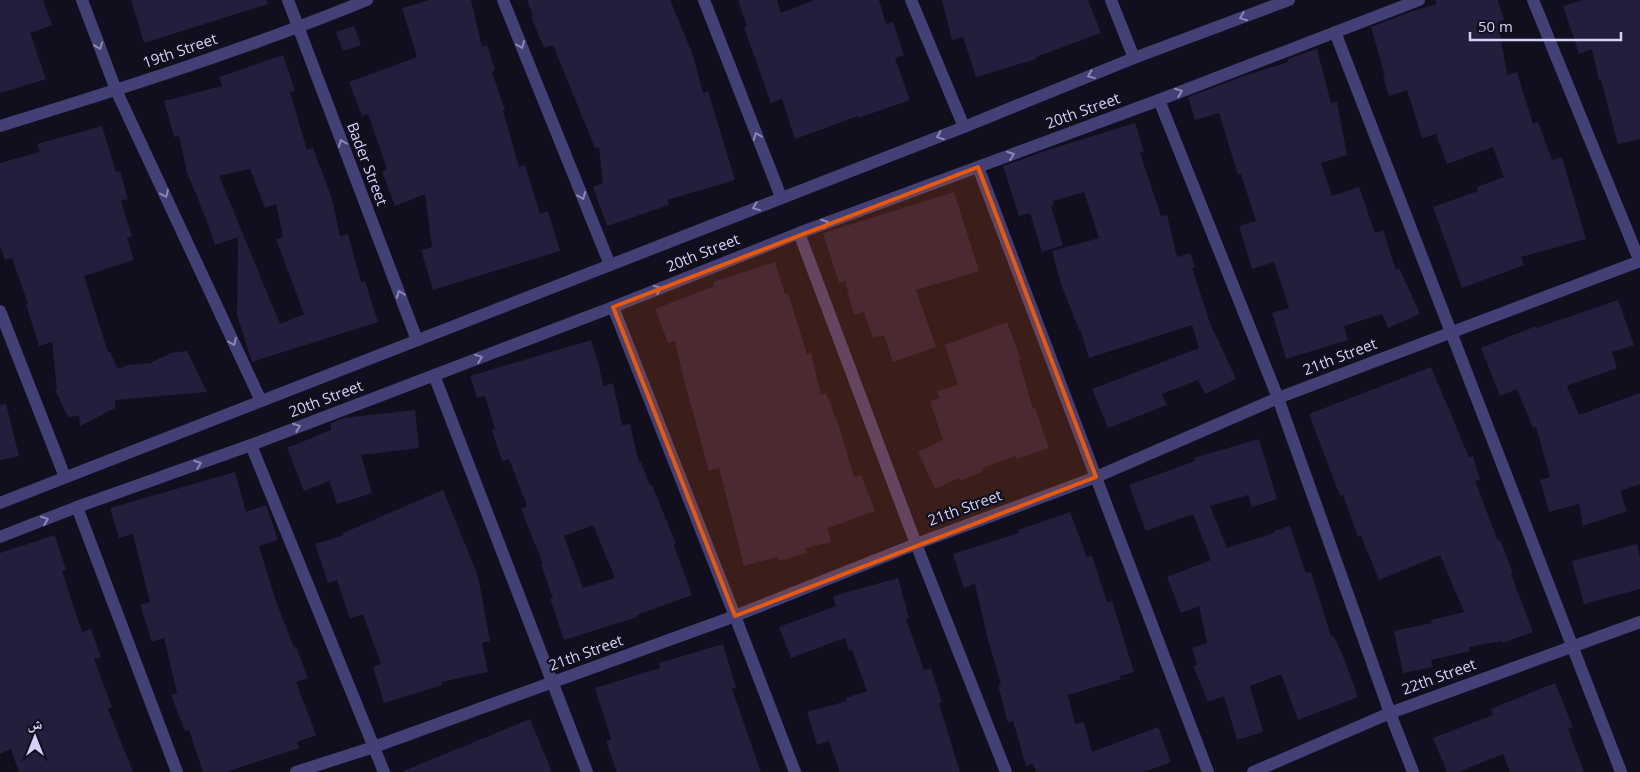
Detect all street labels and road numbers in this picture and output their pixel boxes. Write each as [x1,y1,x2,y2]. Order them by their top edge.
street label: 19th Street [140,28,220,72]
street label: 20th Street [1043,87,1122,133]
street label: Bader Street [343,119,393,208]
street label: 20th Street [663,228,742,276]
street label: 21th Street [1300,333,1379,379]
street label: 20th Street [286,375,365,421]
street label: 21th Street [925,484,1004,530]
street label: 21th Street [546,629,625,675]
street label: 22th Street [1399,653,1478,699]

